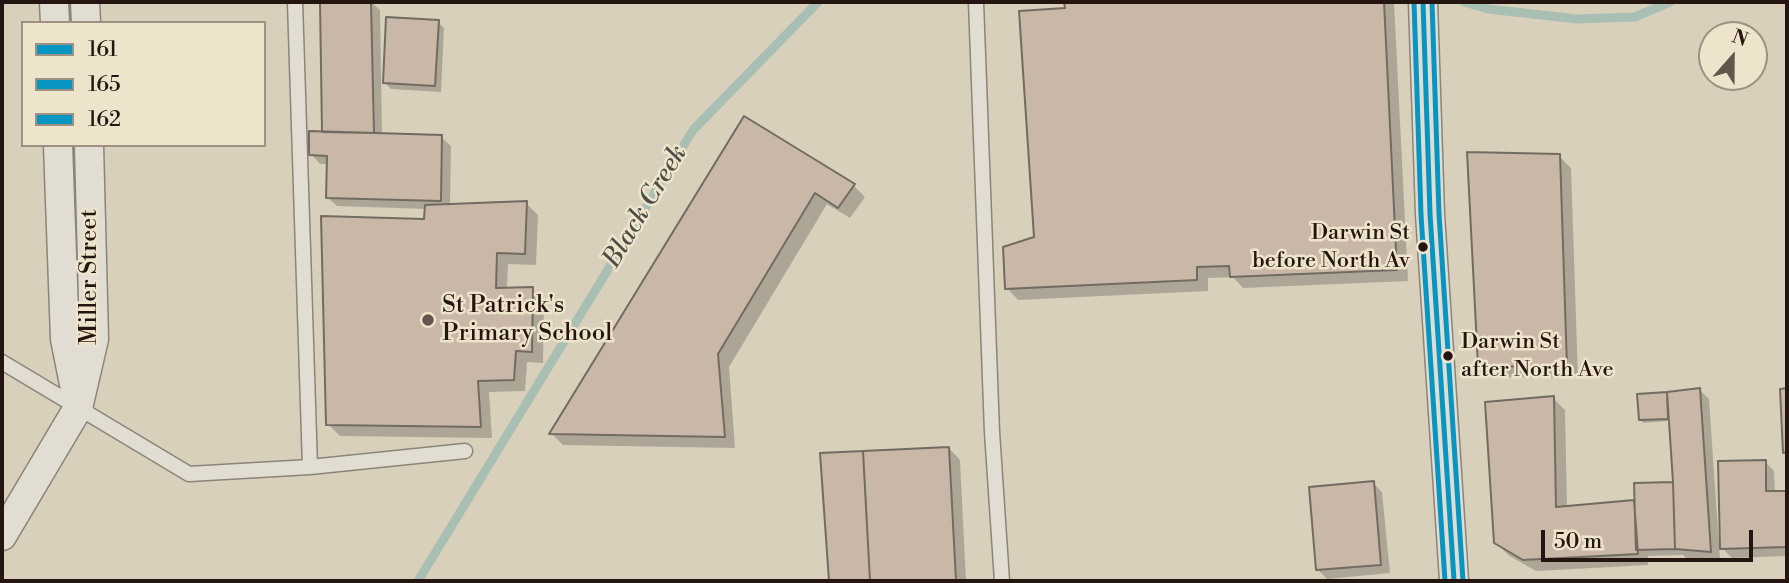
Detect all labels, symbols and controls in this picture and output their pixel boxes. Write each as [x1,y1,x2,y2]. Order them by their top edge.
legend [21,21,266,147]
north arrow [1698,21,1768,91]
text: N [1728,24,1751,52]
text: 161 [88,37,117,63]
text: 165 [88,72,121,98]
text: 162 [88,107,121,133]
water label: Black Creek [597,140,695,274]
street label: Miller Street [76,209,104,345]
place label: Darwin St before North Av [1252,221,1410,272]
marker: Darwin St before North Av [1416,240,1430,254]
place label: St Patrick's Primary School [442,292,612,348]
marker: St Patrick's Primary School [420,312,436,328]
place label: Darwin St after North Ave [1461,330,1614,382]
marker: Darwin St after North Ave [1441,349,1455,363]
scale bar [1544,516,1756,560]
text: 50 m [1554,529,1602,555]

